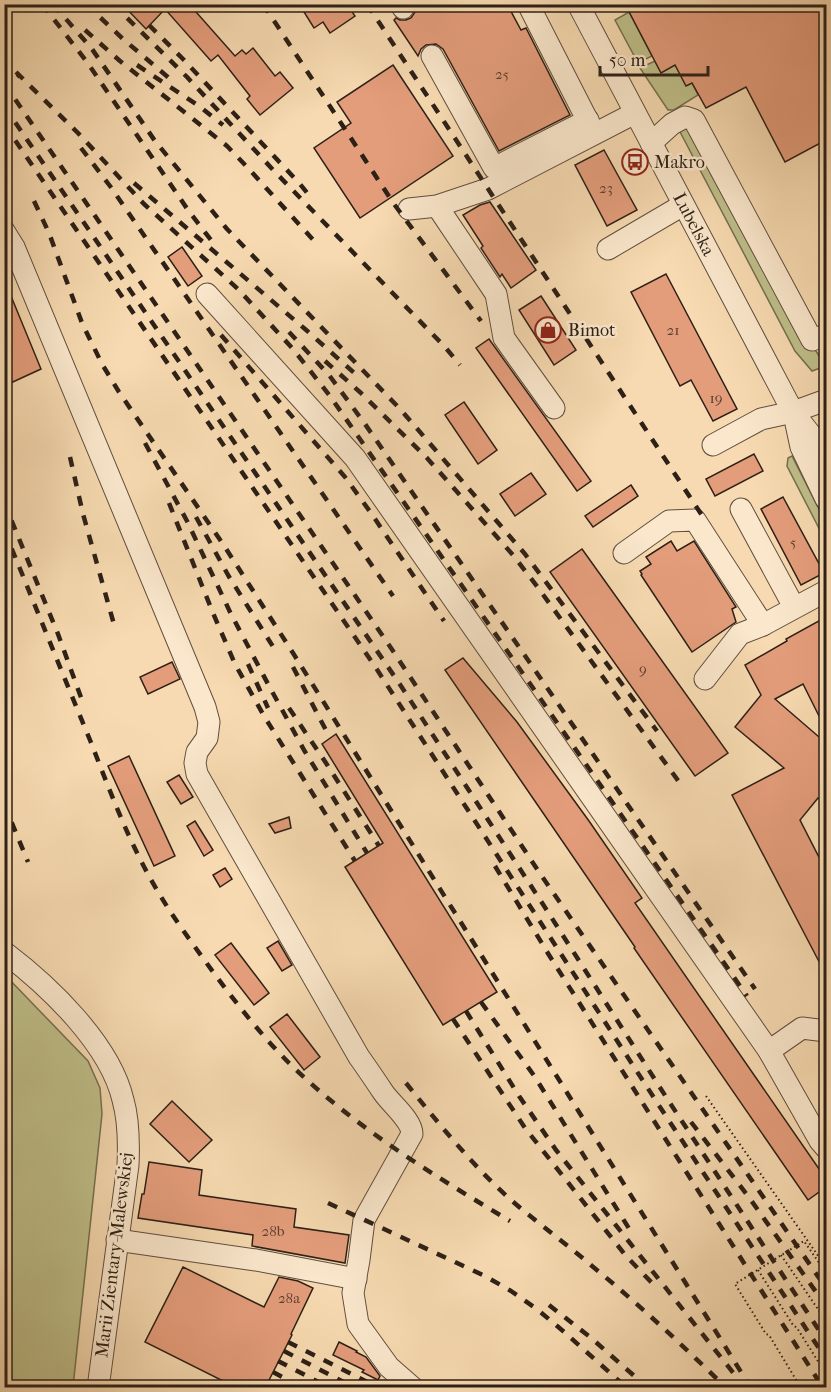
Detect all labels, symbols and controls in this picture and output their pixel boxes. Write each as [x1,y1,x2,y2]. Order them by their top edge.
scale bar [600,39,708,77]
text: 50 m [609,50,646,71]
house number: 25 [495,65,509,83]
bus stop icon: Makro [620,147,650,177]
place label: Makro [654,152,705,173]
house number: 23 [599,179,613,197]
street label: Lubelska [668,189,719,260]
shop icon: Bimot [533,315,563,345]
place label: Bimot [568,320,616,341]
house number: 21 [666,321,680,339]
house number: 19 [709,389,723,407]
house number: 5 [790,533,796,551]
house number: 9 [639,660,647,678]
street label: Marii Zientary-Malewskiej [91,1151,138,1359]
house number: 28b [261,1222,285,1240]
house number: 28a [278,1289,301,1307]

